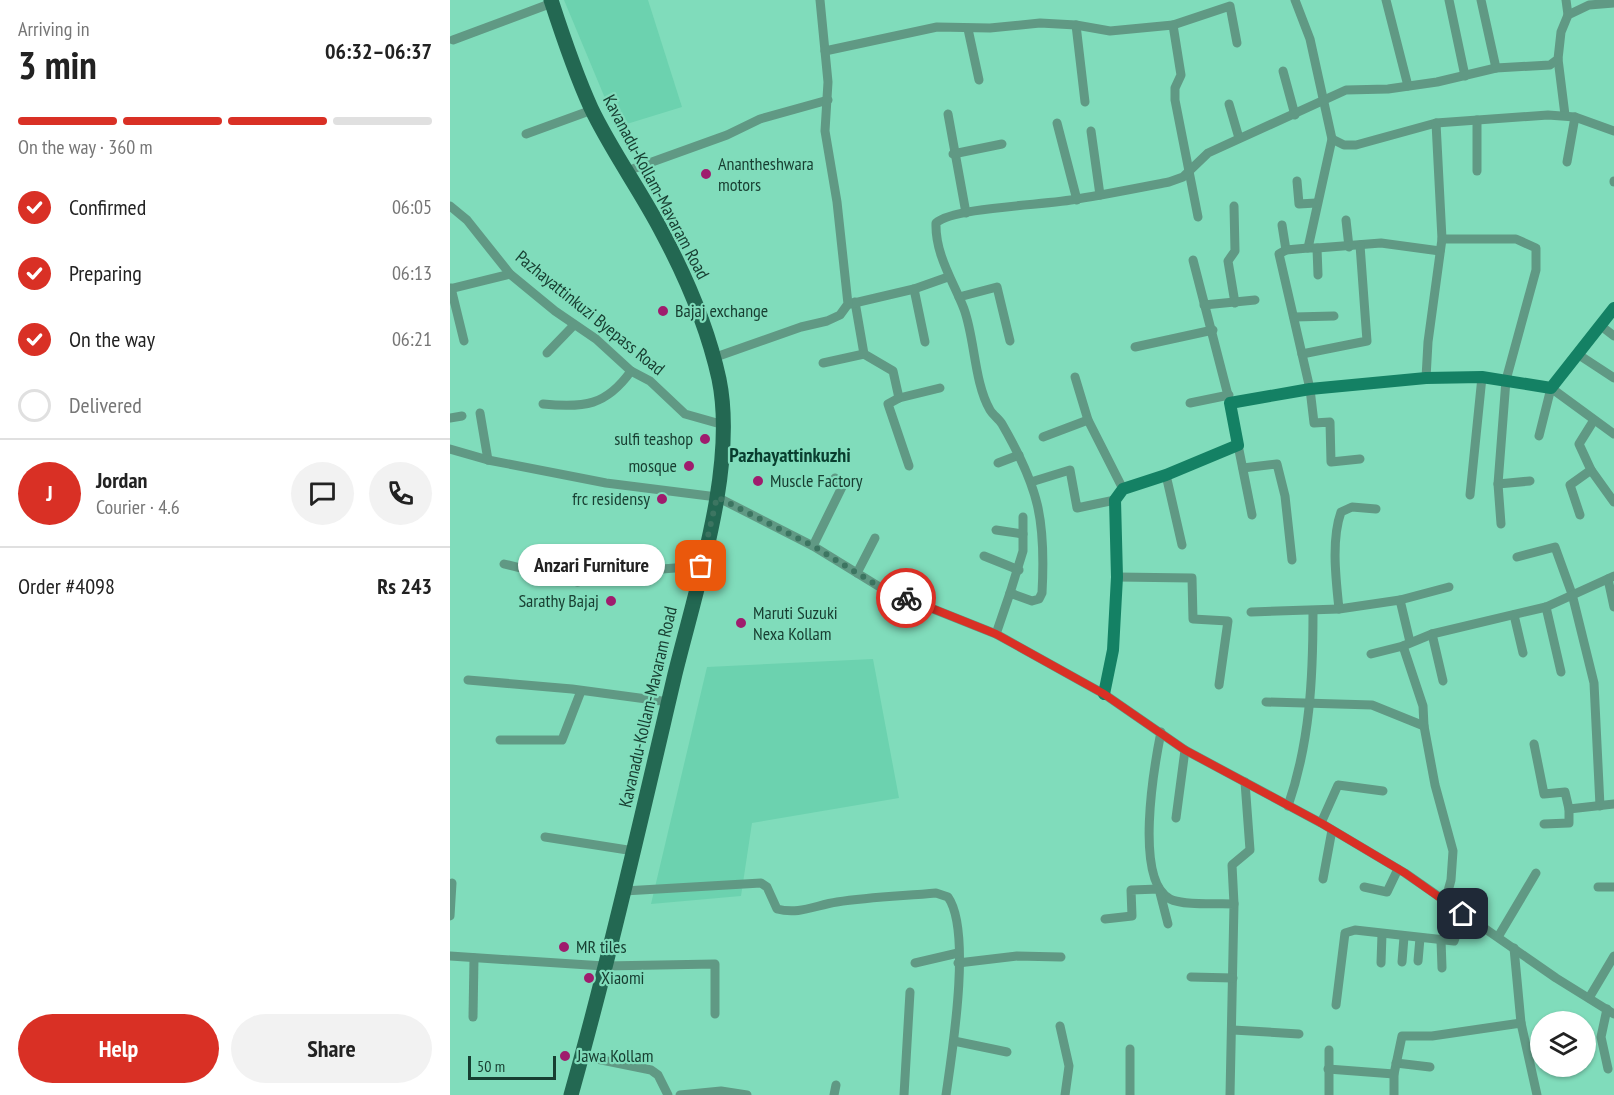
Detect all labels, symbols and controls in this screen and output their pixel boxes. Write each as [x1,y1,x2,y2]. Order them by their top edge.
text: Arriving in [18,16,90,42]
text: 06:32–06:37 [325,37,432,65]
text: 3 min [18,39,97,90]
street label: Kavanadu-Kollam-Mavaram Road [598,91,715,283]
text: On the way · 360 m [18,134,153,160]
place label: Anantheshwara motors [718,152,814,196]
marker: Anantheshwara motors [699,167,713,181]
icon: check [18,191,51,224]
text: Confirmed [69,193,146,221]
text: 06:05 [392,194,432,220]
street label: Pazhayattinkuzi Byepass Road [511,245,670,380]
icon: check [18,257,51,290]
text: Preparing [69,259,142,287]
text: 06:13 [392,260,432,286]
place label: Bajaj exchange [675,299,768,322]
marker: Bajaj exchange [656,304,670,318]
icon: check [18,323,51,356]
text: On the way [69,325,155,353]
text: 06:21 [392,326,432,352]
text: Delivered [69,391,142,419]
place label: sulfi teashop [614,427,693,450]
marker: sulfi teashop [698,432,712,446]
district label: Pazhayattinkuzhi [729,442,851,468]
place label: mosque [628,454,677,477]
marker: mosque [682,459,696,473]
button: chat [291,462,354,525]
button: phone [369,462,432,525]
text: Jordan [96,466,147,494]
place label: Muscle Factory [770,469,863,492]
marker: Muscle Factory [751,474,765,488]
text: J [46,479,53,507]
place label: frc residensy [572,487,650,510]
marker: frc residensy [655,492,669,506]
text: Courier · 4.6 [96,494,180,520]
pin [675,540,726,591]
callout: Anzari Furniture [518,545,665,587]
icon: bag [684,549,717,582]
text: Anzari Furniture [534,552,649,578]
courier [876,568,936,628]
text: Order #4098 [18,572,115,600]
text: Rs 243 [377,572,432,600]
icon: bike [890,582,923,615]
place label: Sarathy Bajaj [518,589,599,612]
marker: Sarathy Bajaj [604,594,618,608]
place label: Maruti Suzuki Nexa Kollam [753,601,838,645]
street label: Kavanadu-Kollam-Mavaram Road [613,604,682,810]
marker: Maruti Suzuki Nexa Kollam [734,616,748,630]
pin [1437,888,1488,939]
icon: home [1446,897,1479,930]
place label: MR tiles [576,935,627,958]
marker: MR tiles [557,940,571,954]
place label: Xiaomi [601,966,645,989]
marker: Xiaomi [582,971,596,985]
map controls [1530,1011,1596,1077]
button: layers [1530,1011,1596,1077]
button: Help [18,1014,219,1083]
button: Share [231,1014,432,1083]
place label: Jawa Kollam [576,1044,653,1067]
marker: Jawa Kollam [558,1049,572,1063]
scale bar [468,1053,556,1080]
text: 50 m [477,1056,505,1076]

